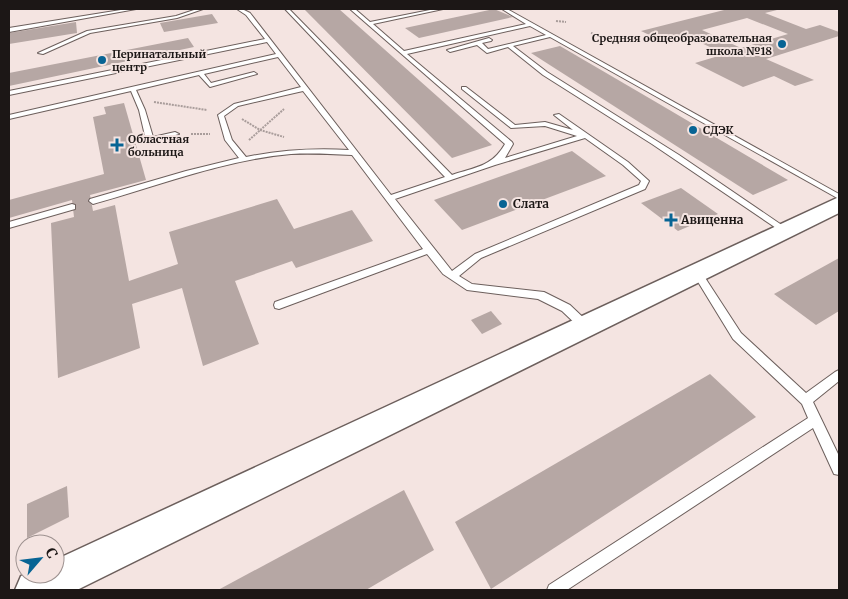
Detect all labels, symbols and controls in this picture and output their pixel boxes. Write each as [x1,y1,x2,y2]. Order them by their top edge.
place label: Средняя общеобразовательная школа №18 [592,31,772,58]
marker: Средняя общеобразовательная школа №18 [776,38,788,50]
place label: Перинатальный центр [112,47,207,74]
marker: Перинатальный центр [96,54,108,66]
place label: СДЭК [703,123,734,137]
marker: СДЭК [687,124,699,136]
place label: Областная больница [128,132,189,159]
marker: Областная больница [110,138,124,152]
place label: Слата [513,196,549,211]
marker: Слата [497,198,509,210]
place label: Авиценна [680,212,744,227]
marker: Авиценна [665,214,677,226]
north arrow [15,534,65,584]
text: С [41,545,62,561]

